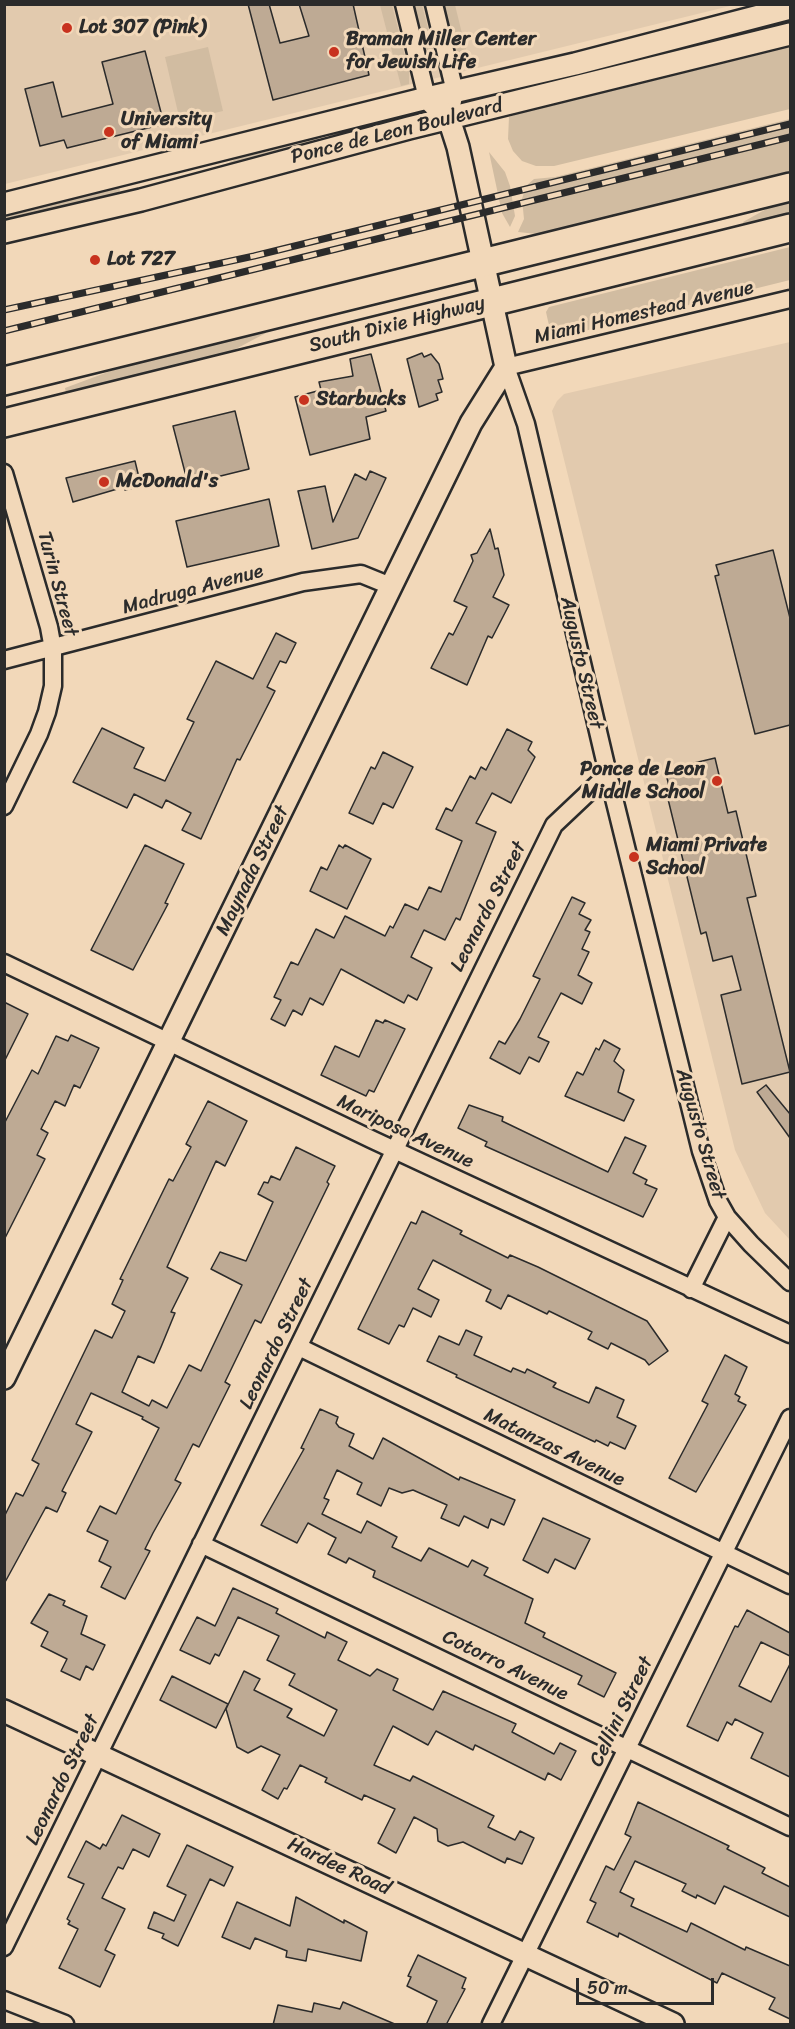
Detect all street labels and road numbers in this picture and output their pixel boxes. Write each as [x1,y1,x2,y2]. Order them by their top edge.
street label: Ponce de Leon Boulevard [289,94,505,170]
street label: Miami Homestead Avenue [532,276,756,350]
street label: South Dixie Highway [307,292,487,358]
street label: Turin Street [31,529,83,639]
street label: Madruga Avenue [120,560,266,620]
street label: Augusto Street [554,594,608,732]
street label: Maynada Street [211,802,295,940]
street label: Leonardo Street [446,838,532,976]
street label: Augusto Street [670,1066,730,1202]
street label: Mariposa Avenue [333,1090,477,1174]
street label: Leonardo Street [235,1275,319,1413]
street label: Matanzas Avenue [480,1404,628,1492]
street label: Cotorro Avenue [438,1625,572,1707]
street label: Cellini Street [585,1653,659,1771]
street label: Leonardo Street [21,1711,105,1849]
street label: Hardee Road [284,1833,394,1901]

